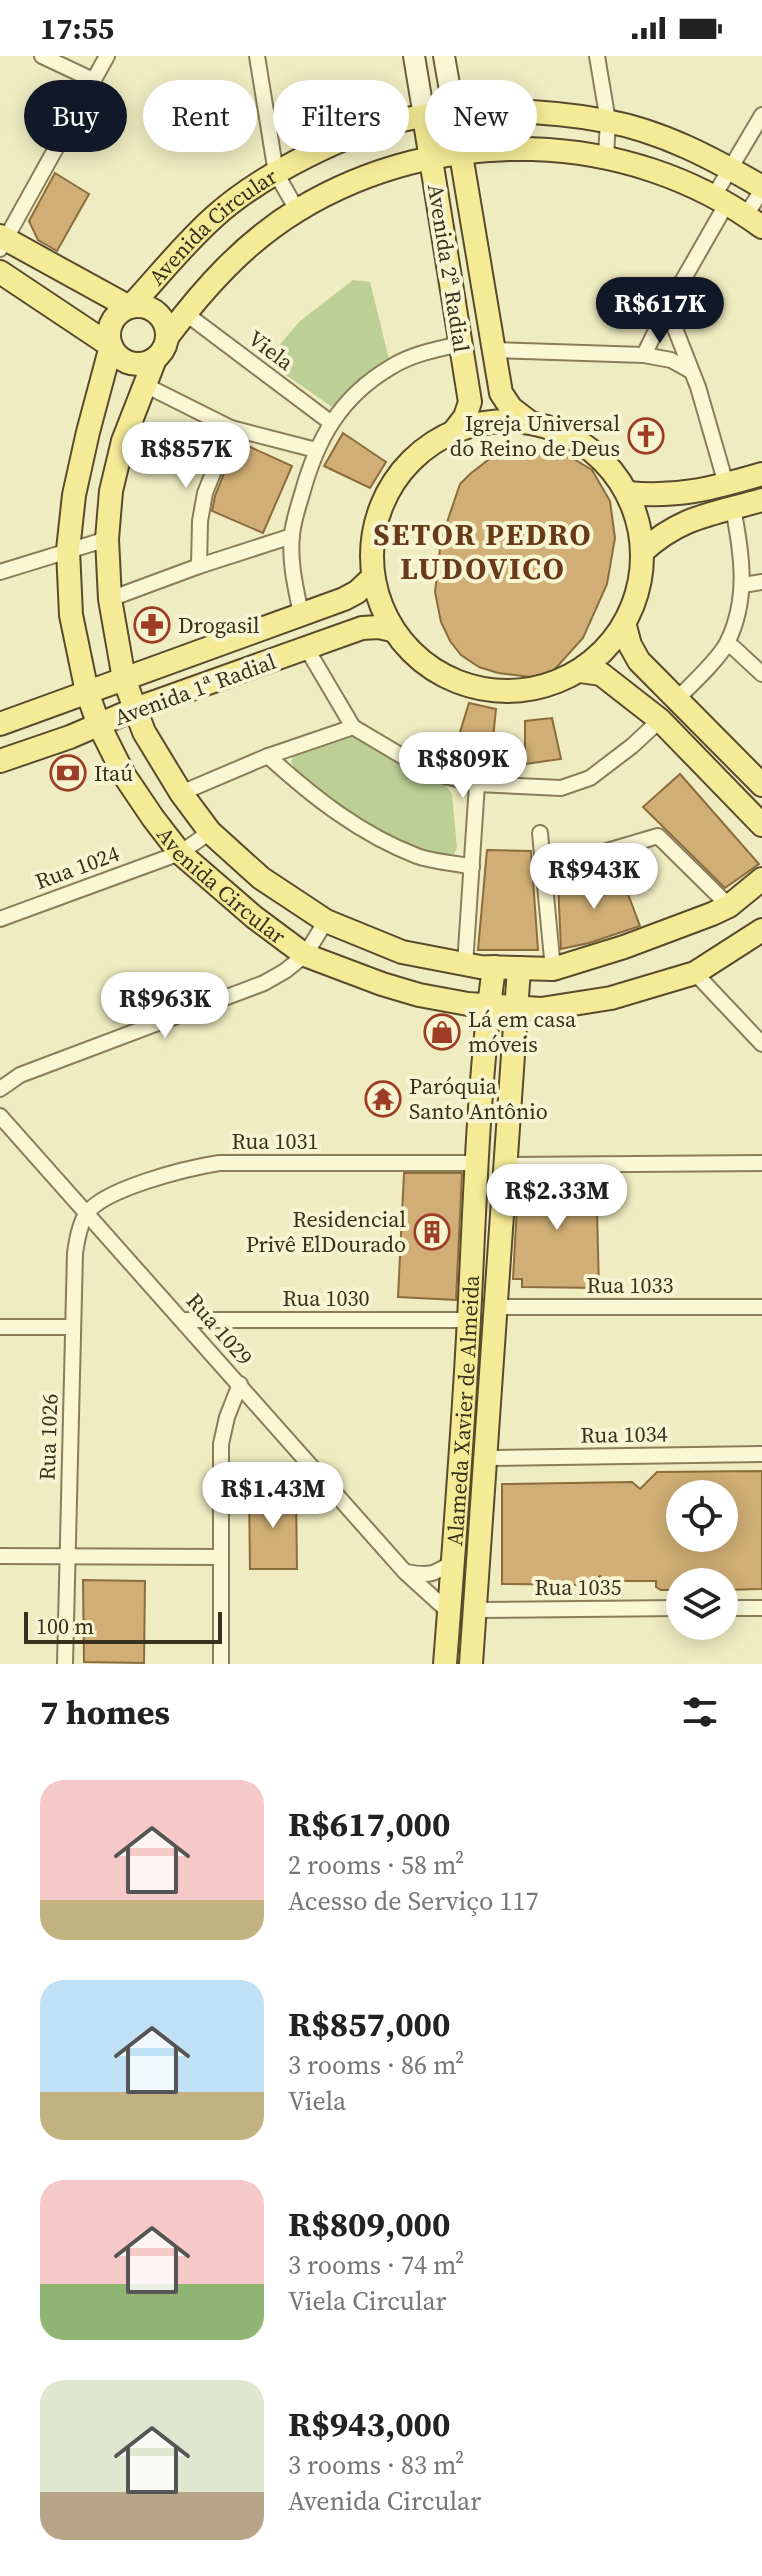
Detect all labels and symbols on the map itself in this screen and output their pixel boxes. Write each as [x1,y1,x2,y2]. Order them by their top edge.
street label: Avenida Circular [142,161,283,292]
street label: Avenida 2ª Radial [421,182,477,354]
pin: R$617K [595,277,725,345]
street label: Viela [242,323,300,377]
place label: Igreja Universal do Reino de Deus [450,408,620,463]
church icon: Igreja Universal do Reino de Deus [627,417,665,455]
pin: R$857K [121,422,251,490]
district label: SETOR PEDRO LUDOVICO [373,514,593,589]
pharmacy icon: Drogasil [133,606,171,644]
place label: Drogasil [178,610,260,640]
street label: Avenida 1ª Radial [110,646,280,732]
pin: R$809K [398,732,528,800]
bank icon: Itaú [49,754,87,792]
place label: Itaú [94,758,133,788]
street label: Avenida Circular [150,820,293,951]
street label: Rua 1024 [31,838,123,896]
pin: R$943K [529,843,659,911]
pin: R$963K [100,972,230,1040]
place label: Lá em casa móveis [468,1004,577,1059]
shop icon: Lá em casa móveis [423,1013,461,1051]
place label: Paróquia Santo Antônio [409,1071,548,1126]
temple icon: Paróquia Santo Antônio [364,1080,402,1118]
street label: Rua 1031 [231,1126,319,1156]
pin: R$2.33M [483,1164,631,1232]
place label: Residencial Privê ElDourado [246,1204,406,1259]
building icon: Residencial Privê ElDourado [413,1213,451,1251]
street label: Rua 1033 [586,1270,674,1300]
street label: Alameda Xavier de Almeida [439,1274,486,1547]
street label: Rua 1030 [282,1283,370,1313]
street label: Rua 1029 [180,1286,260,1372]
street label: Rua 1026 [31,1393,65,1481]
street label: Rua 1034 [580,1418,668,1450]
pin: R$1.43M [199,1462,347,1530]
street label: Rua 1035 [534,1572,622,1602]
scale bar [24,1608,222,1644]

